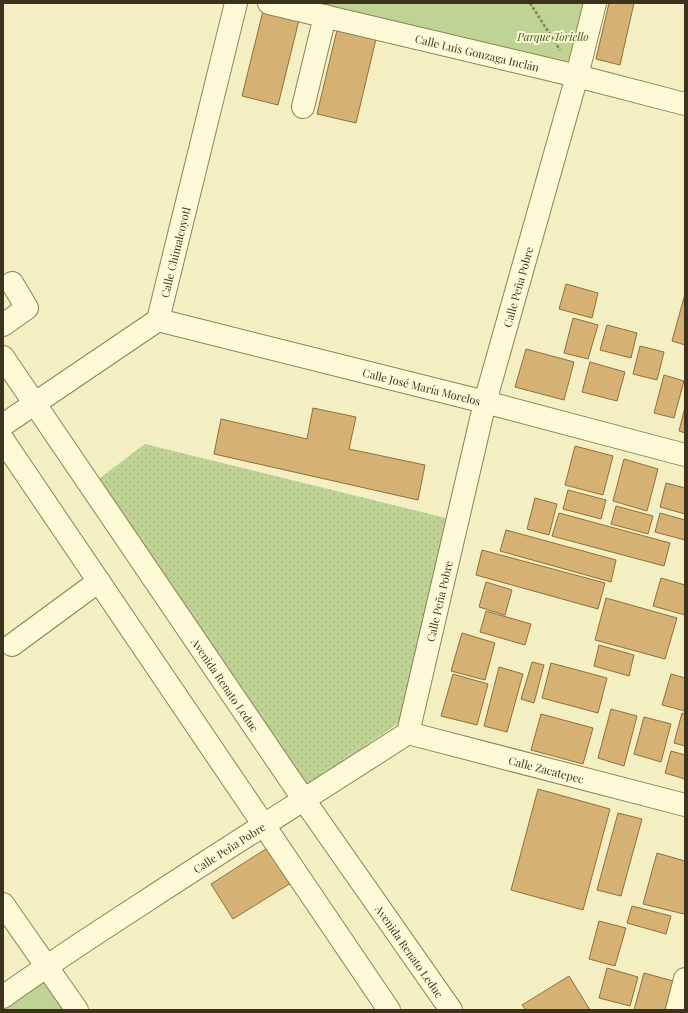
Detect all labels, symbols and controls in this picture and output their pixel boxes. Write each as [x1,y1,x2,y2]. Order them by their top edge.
park label: Parque Toriello [516,29,589,44]
street label: Calle Luis Gonzaga Inclán [414,30,541,74]
street label: Calle Chimalcoyotl [156,205,193,299]
street label: Calle Peña Pobre [499,244,536,329]
street label: Calle José María Morelos [361,364,483,408]
street label: Calle Peña Pobre [422,558,456,643]
street label: Avenida Renato Leduc [188,634,263,734]
street label: Calle Zacatepec [507,752,586,786]
street label: Calle Peña Pobre [190,818,268,876]
street label: Avenida Renato Leduc [372,901,447,1000]

